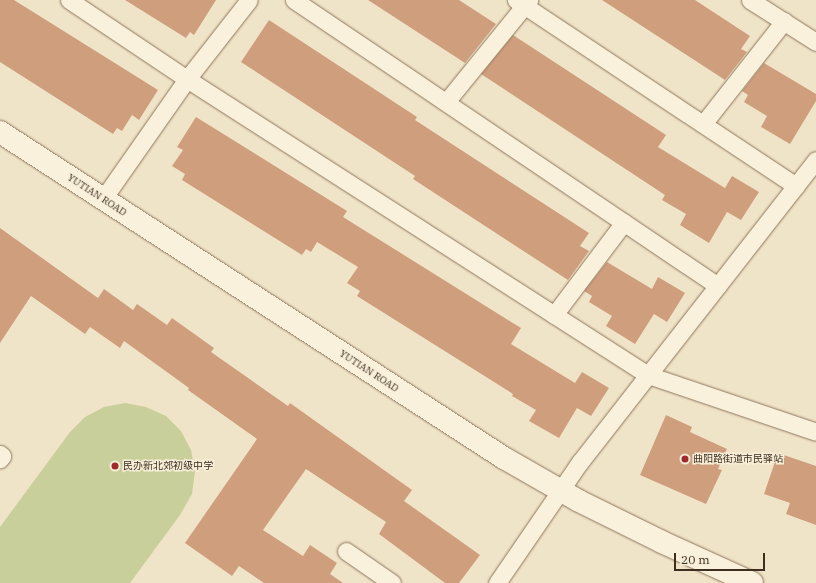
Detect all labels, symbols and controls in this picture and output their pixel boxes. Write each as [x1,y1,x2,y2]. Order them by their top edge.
street label: YUTIAN ROAD [65,171,129,219]
street label: YUTIAN ROAD [337,347,401,395]
place label: 曲阳路街道市民驿站 [693,453,783,465]
marker: 曲阳路街道市民驿站 [680,454,690,464]
place label: 民办新北郊初级中学 [123,460,213,472]
marker: 民办新北郊初级中学 [110,461,120,471]
scale bar [676,545,767,571]
text: 20 m [681,552,710,567]

